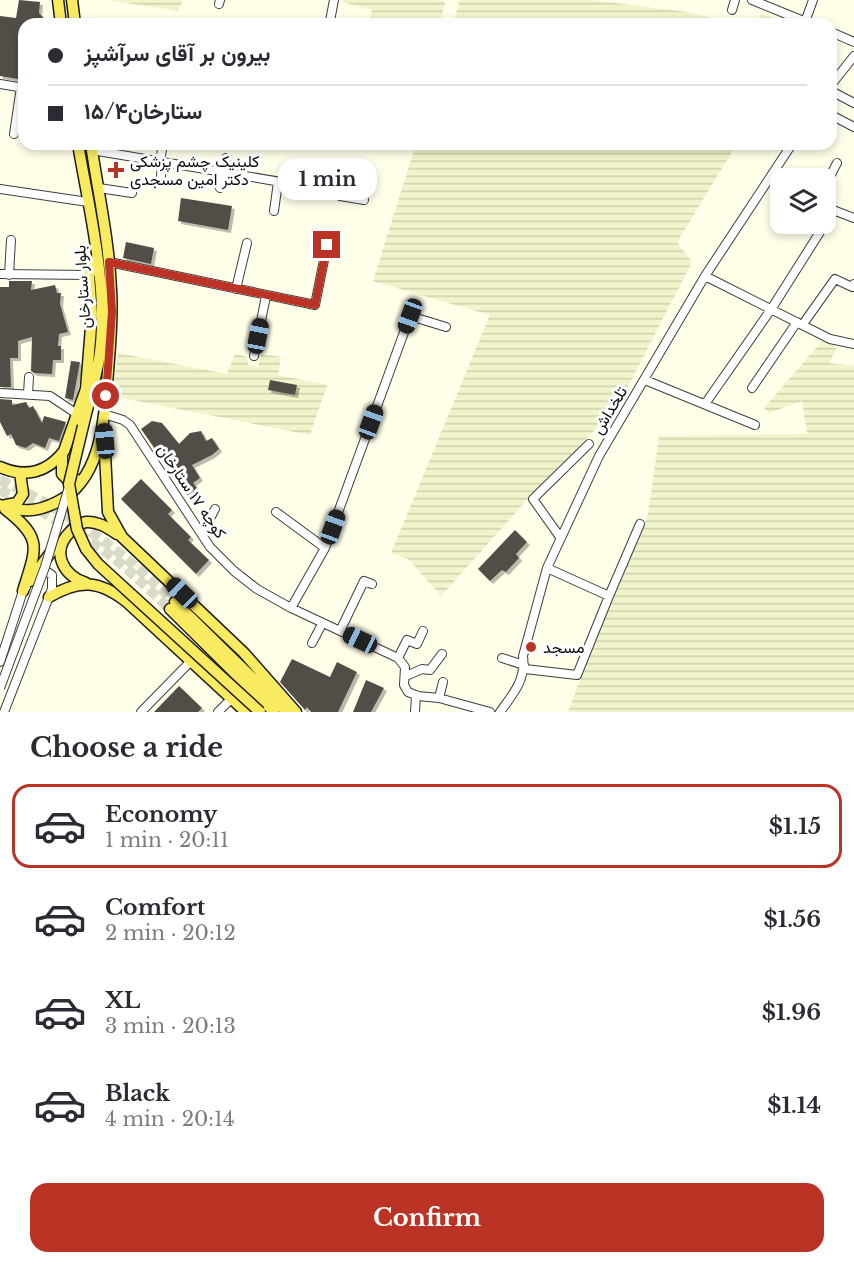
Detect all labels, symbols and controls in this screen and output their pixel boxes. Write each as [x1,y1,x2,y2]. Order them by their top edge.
text: بیرون بر آقای سرآشپز [84,40,271,67]
text: ستارخان۱۵/۴ [84,98,202,125]
place label: کلینیک چشم پزشکی دکتر امین مسجدی [130,151,259,190]
callout: 1 min [278,158,376,200]
marker: کلینیک چشم پزشکی دکتر امین مسجدی [107,161,125,179]
text: 1 min [299,167,356,191]
map controls [770,168,836,234]
button: layers [770,168,836,234]
route end [313,231,340,258]
street label: بلوار ستارخان [69,245,96,329]
car [395,296,425,336]
car [246,317,270,355]
route start [92,382,119,409]
street label: تلخداش [587,382,632,438]
car [356,402,386,442]
car [94,422,116,460]
street label: کوچه ۱۷ ستارخان [151,440,231,543]
car [318,507,348,547]
car [163,574,201,612]
car [340,624,380,656]
place label: مسجد [543,637,584,657]
marker: مسجد [524,640,538,654]
text: Choose a ride [30,731,223,764]
icon: car [33,799,87,853]
text: Economy [105,801,217,828]
text: $1.15 [769,813,821,840]
text: 1 min · 20:11 [105,828,229,852]
icon: car [33,892,87,946]
text: Comfort [105,894,205,921]
text: $1.56 [764,906,821,933]
text: 2 min · 20:12 [105,921,236,945]
icon: car [33,985,87,1039]
text: XL [105,987,140,1014]
text: $1.96 [762,999,821,1026]
text: 3 min · 20:13 [105,1014,236,1038]
icon: car [33,1078,87,1132]
text: Black [105,1080,170,1107]
text: $1.14 [767,1092,821,1119]
text: 4 min · 20:14 [105,1107,235,1131]
button: Confirm [30,1183,824,1252]

